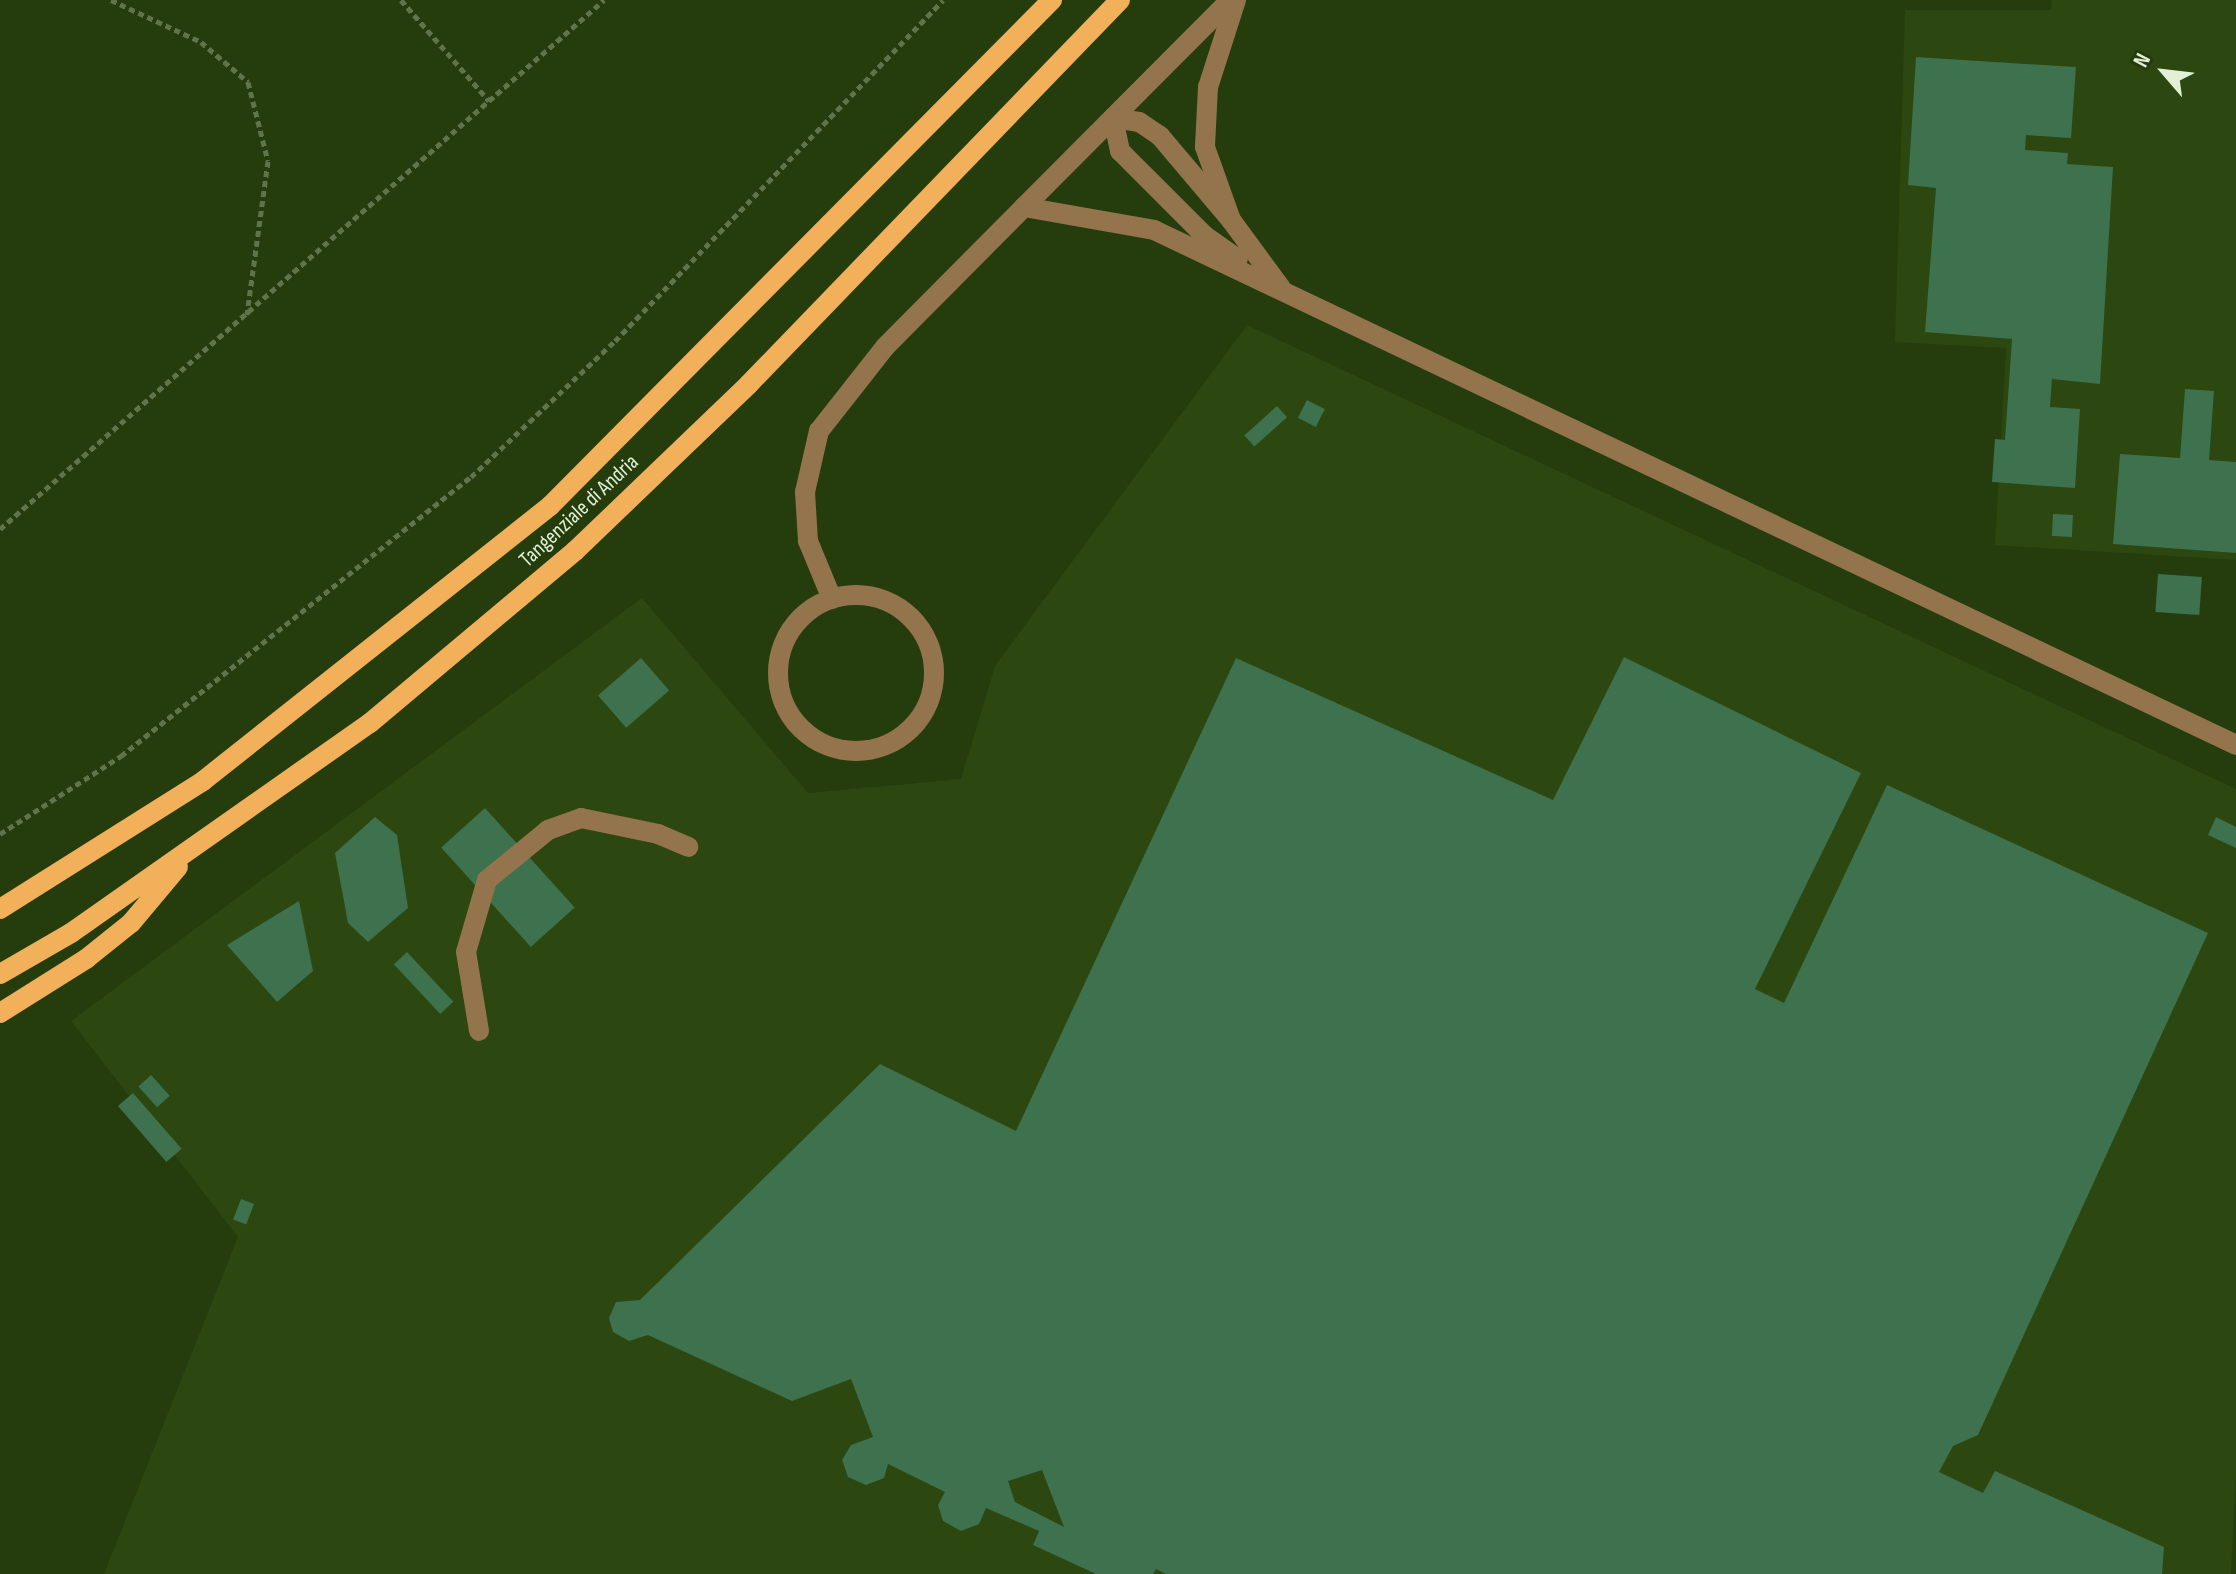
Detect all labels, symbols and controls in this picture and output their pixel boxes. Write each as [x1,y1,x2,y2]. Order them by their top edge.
north arrow [2124,32,2204,112]
text: N [2128,49,2157,72]
street label: Tangenziale di Andria [514,449,644,573]

